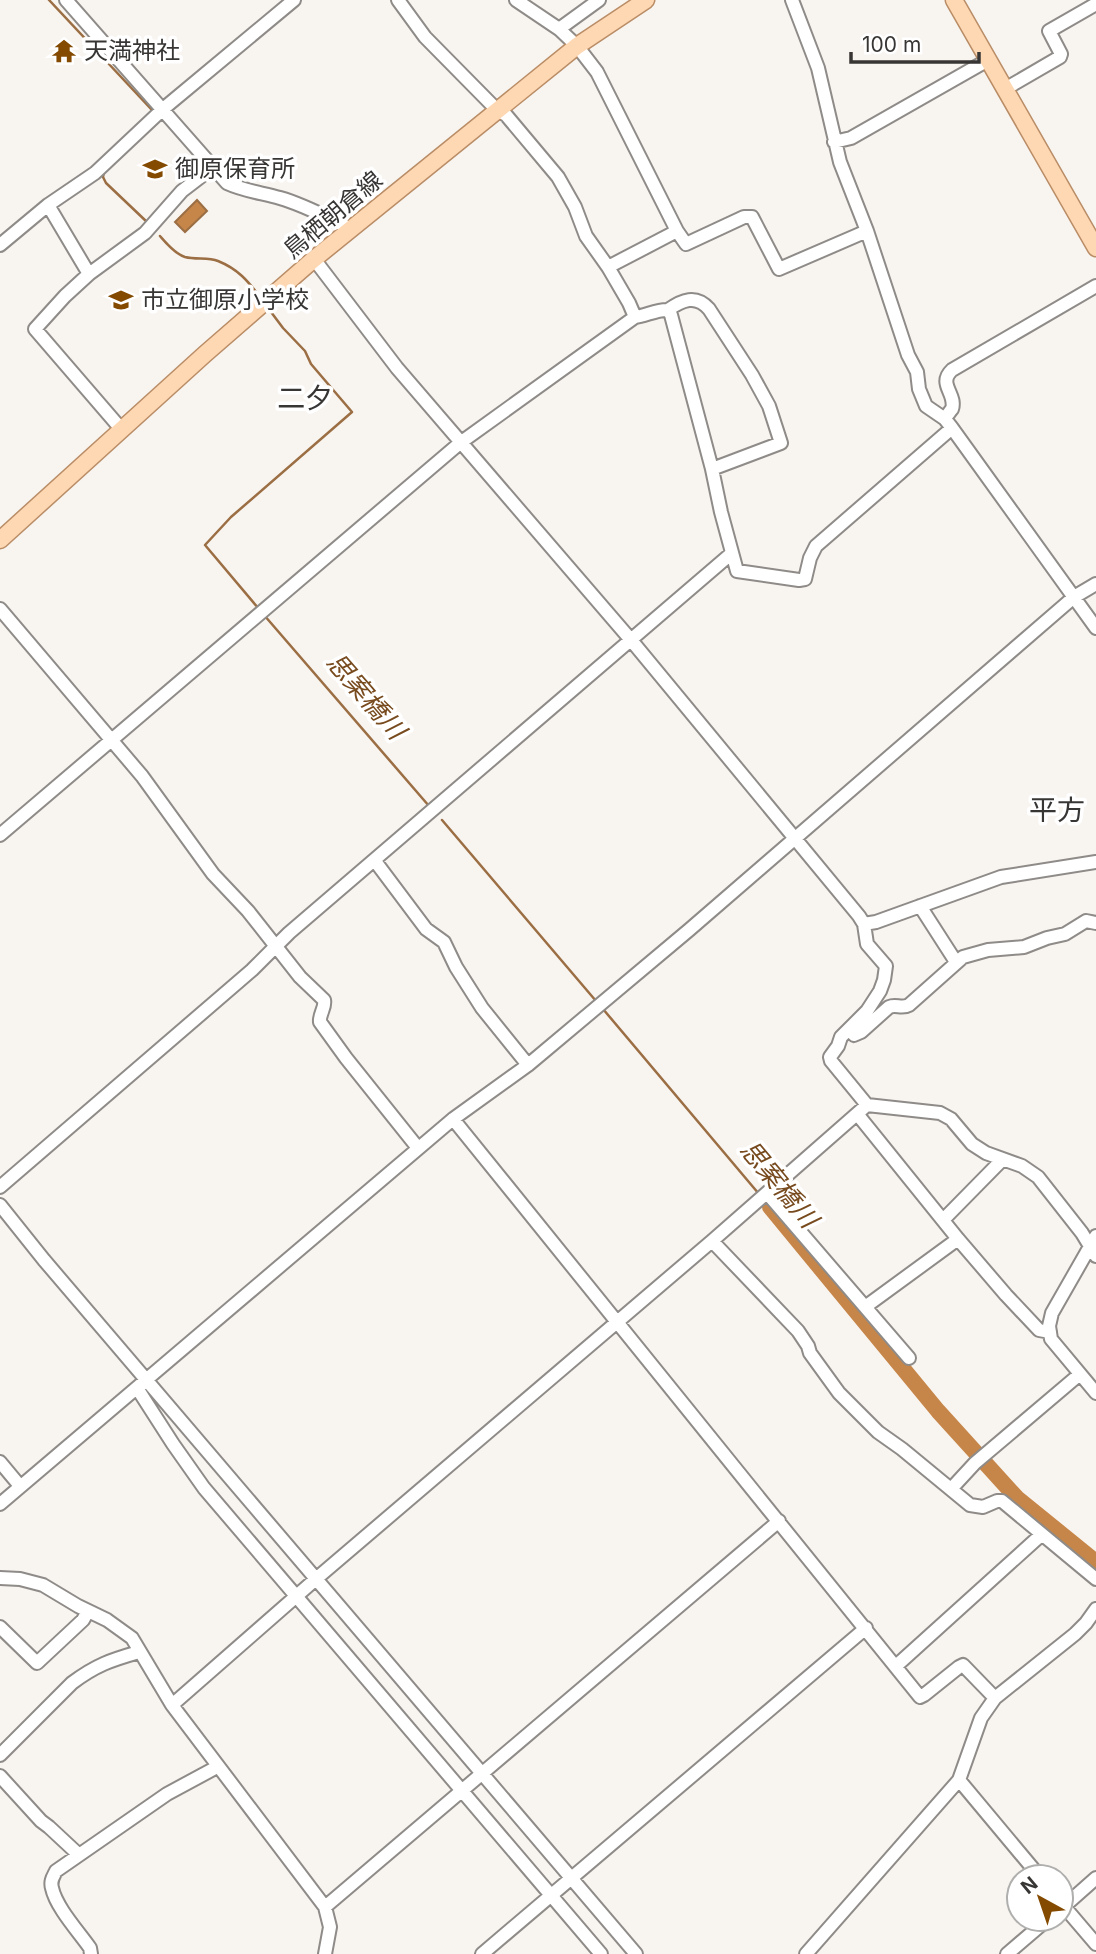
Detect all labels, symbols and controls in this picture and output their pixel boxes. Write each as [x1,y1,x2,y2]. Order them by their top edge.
scale bar [851,21,979,65]
text: 100 m [862,32,921,57]
place label: 天満神社 [84,36,180,65]
temple icon: 天満神社 [50,37,78,65]
place label: 御原保育所 [175,154,295,183]
school or university icon: 御原保育所 [141,155,169,183]
street label: 鳥栖朝倉線 [277,165,388,264]
place label: 市立御原小学校 [141,285,309,314]
school or university icon: 市立御原小学校 [107,286,135,314]
district label: 二夕 [277,381,333,415]
water label: 思案橋川 [321,646,414,747]
district label: 平方 [1029,793,1085,827]
water label: 思案橋川 [734,1134,827,1236]
north arrow [1005,1863,1075,1933]
text: N [1016,1872,1042,1899]

